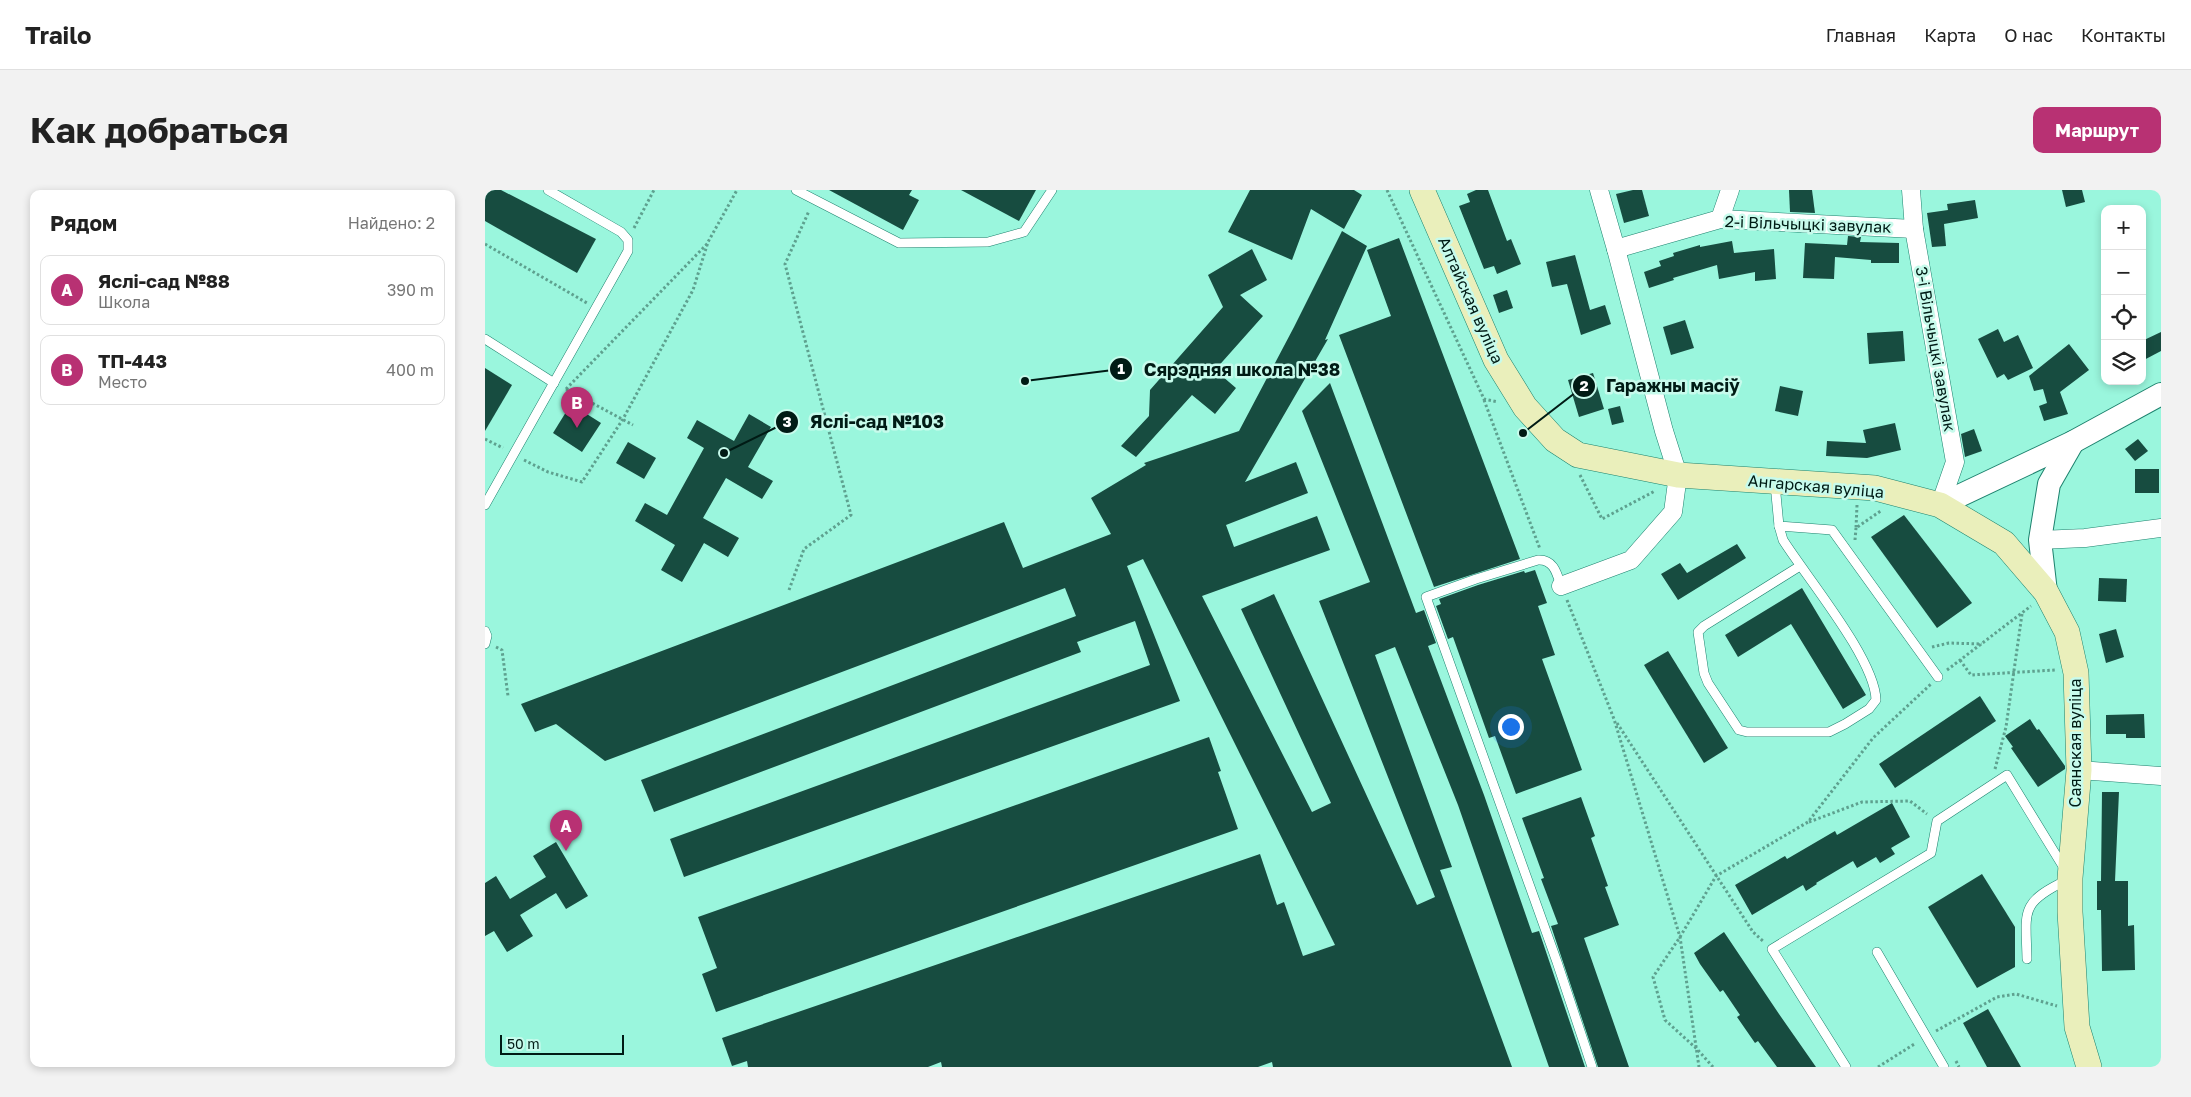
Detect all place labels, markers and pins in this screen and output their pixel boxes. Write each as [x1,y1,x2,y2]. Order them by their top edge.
callout: Сярэдняя школа №38 [1109,353,1350,386]
callout: Гаражны масіў [1571,370,1750,403]
pin: B [561,387,593,428]
callout: Яслі-сад №103 [775,405,954,438]
pin: A [550,810,582,851]

